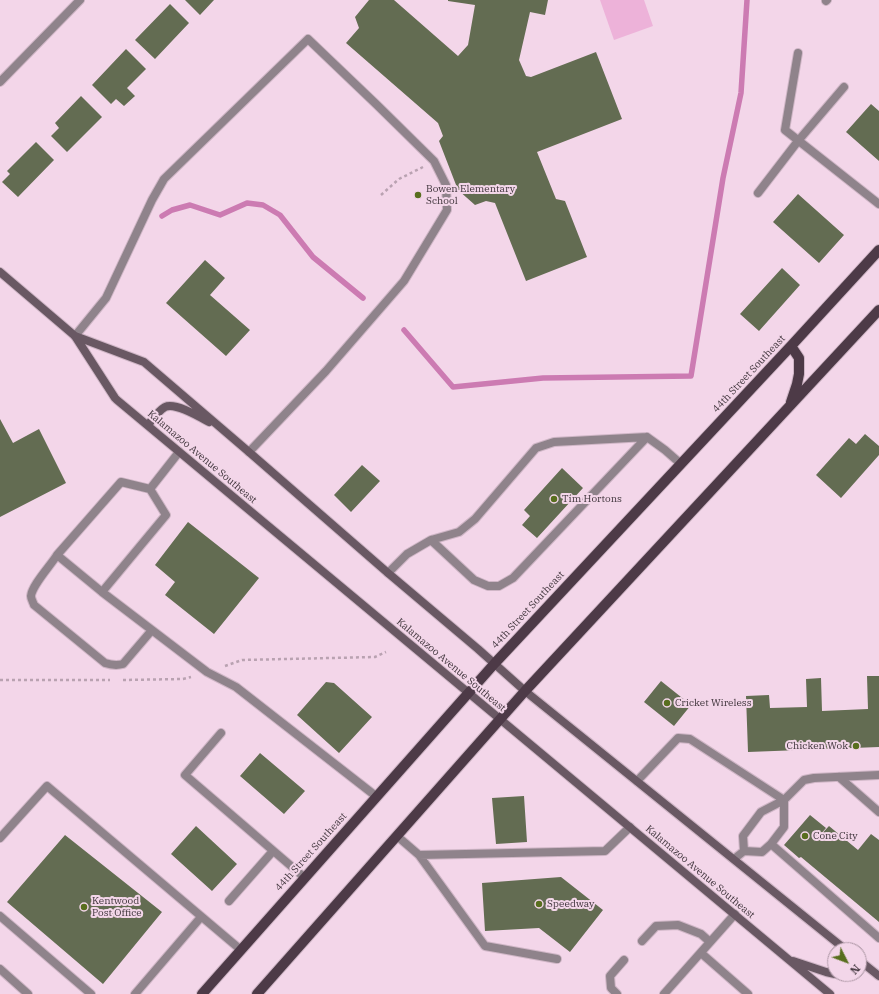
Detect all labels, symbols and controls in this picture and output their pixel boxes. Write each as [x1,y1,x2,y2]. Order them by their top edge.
place label: Bowen Elementary School [426,183,515,206]
marker: Bowen Elementary School [413,190,423,200]
street label: 44th Street Southeast [710,333,788,415]
street label: Kalamazoo Avenue Southeast [145,408,259,506]
place label: Tim Hortons [562,493,622,505]
marker: Tim Hortons [549,494,559,504]
street label: 44th Street Southeast [489,569,567,651]
street label: Kalamazoo Avenue Southeast [394,616,508,714]
place label: Cricket Wireless [675,697,752,709]
marker: Cricket Wireless [662,698,672,708]
place label: Chicken Wok [786,740,848,752]
marker: Chicken Wok [851,741,861,751]
street label: 44th Street Southeast [273,810,349,894]
street label: Kalamazoo Avenue Southeast [643,823,757,921]
place label: Cone City [813,830,858,842]
marker: Cone City [800,831,810,841]
place label: Kentwood Post Office [92,895,142,918]
place label: Speedway [547,898,594,910]
marker: Speedway [534,899,544,909]
marker: Kentwood Post Office [79,902,89,912]
north arrow [827,942,867,982]
text: N [847,961,863,977]

